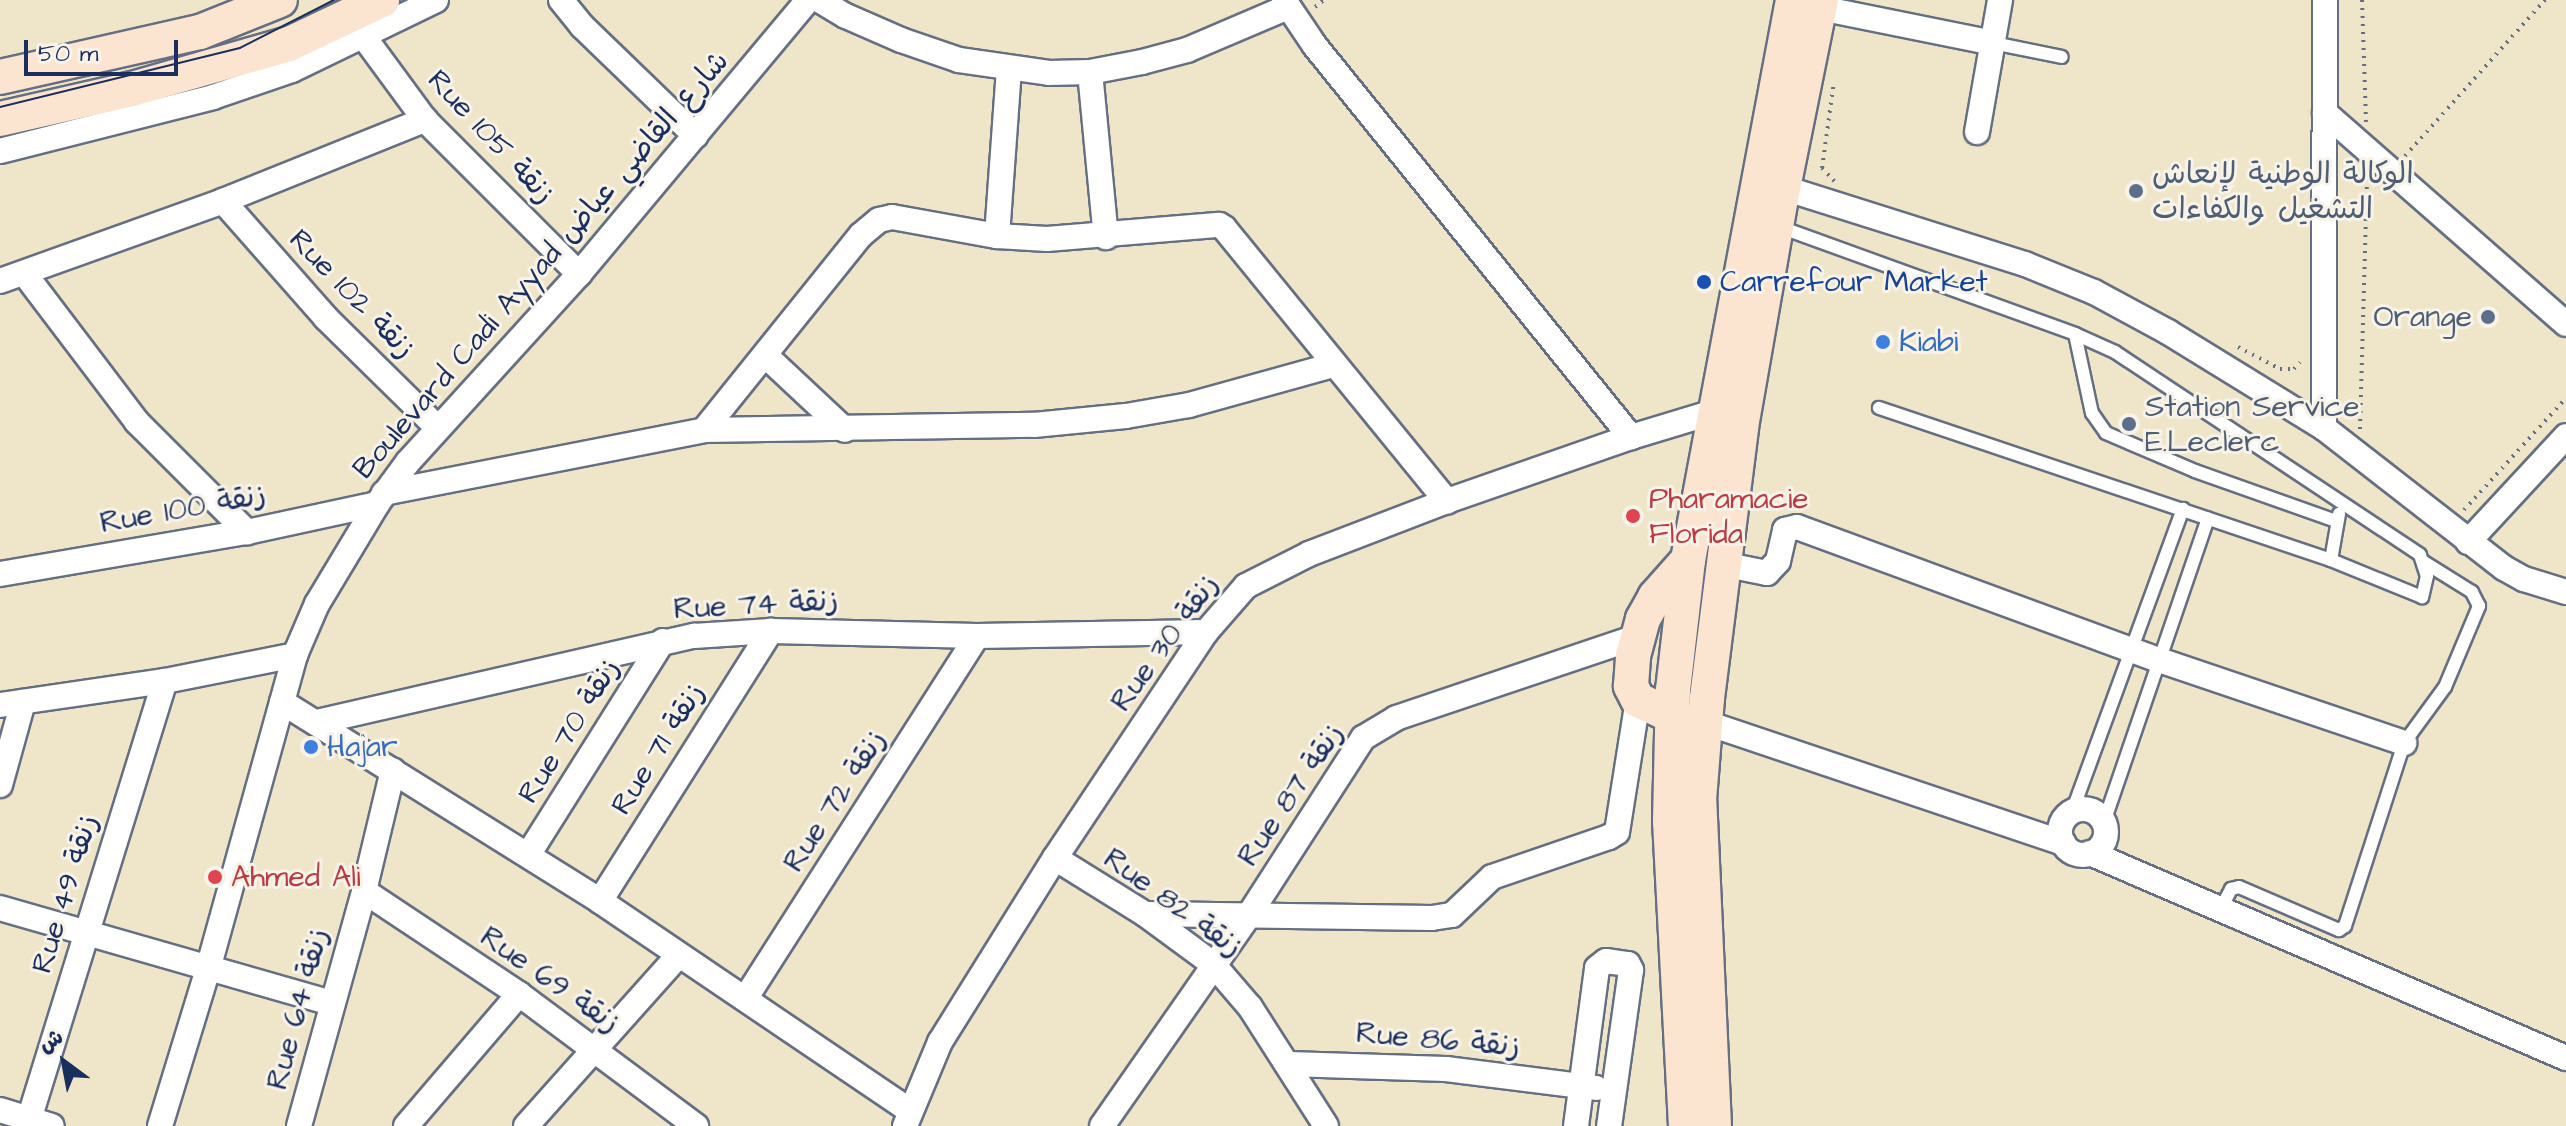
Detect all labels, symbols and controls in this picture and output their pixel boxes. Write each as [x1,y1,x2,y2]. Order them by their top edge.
scale bar [28,24,182,74]
text: 50 m [38,37,98,71]
street label: Boulevard Cadi Ayyad شارع القاضي عياض [345,44,737,486]
street label: Rue 105 زنقة [420,63,562,211]
place label: الوكالة الوطنية لإنعاش التشغيل والكفاءات [2152,156,2414,226]
marker: الوكالة الوطنية لإنعاش التشغيل والكفاءات [2127,182,2145,200]
street label: Rue 102 زنقة [281,222,423,366]
place label: Carrefour Market [1720,264,1988,300]
marker: Carrefour Market [1695,273,1713,291]
place label: Orange [2373,299,2472,335]
marker: Orange [2479,308,2497,326]
place label: Kiabi [1899,324,1958,360]
marker: Kiabi [1874,333,1892,351]
place label: Station Service E.Leclerc [2145,389,2360,460]
marker: Station Service E.Leclerc [2120,415,2138,433]
street label: Rue 100 زنقة [97,477,269,541]
place label: Pharamacie Florida [1649,481,1808,552]
marker: Pharamacie Florida [1624,507,1642,525]
street label: Rue 30 زنقة [1103,568,1227,718]
street label: Rue 74 زنقة [673,583,839,627]
street label: Rue 70 زنقة [510,652,628,810]
street label: Rue 71 زنقة [603,677,713,821]
street label: Rue 87 زنقة [1230,717,1352,873]
street label: Rue 72 زنقة [776,723,894,879]
place label: Hajar [327,729,398,765]
marker: Hajar [302,738,320,756]
street label: Rue 49 زنقة [24,811,106,977]
street label: Rue 82 زنقة [1097,841,1249,965]
place label: Ahmed Ali [231,859,361,895]
marker: Ahmed Ali [206,868,224,886]
street label: Rue 69 زنقة [473,919,627,1041]
street label: Rue 64 زنقة [259,925,337,1093]
street label: Rue 86 زنقة [1355,1015,1521,1065]
north arrow [24,1022,104,1102]
text: ش [33,1022,69,1061]

